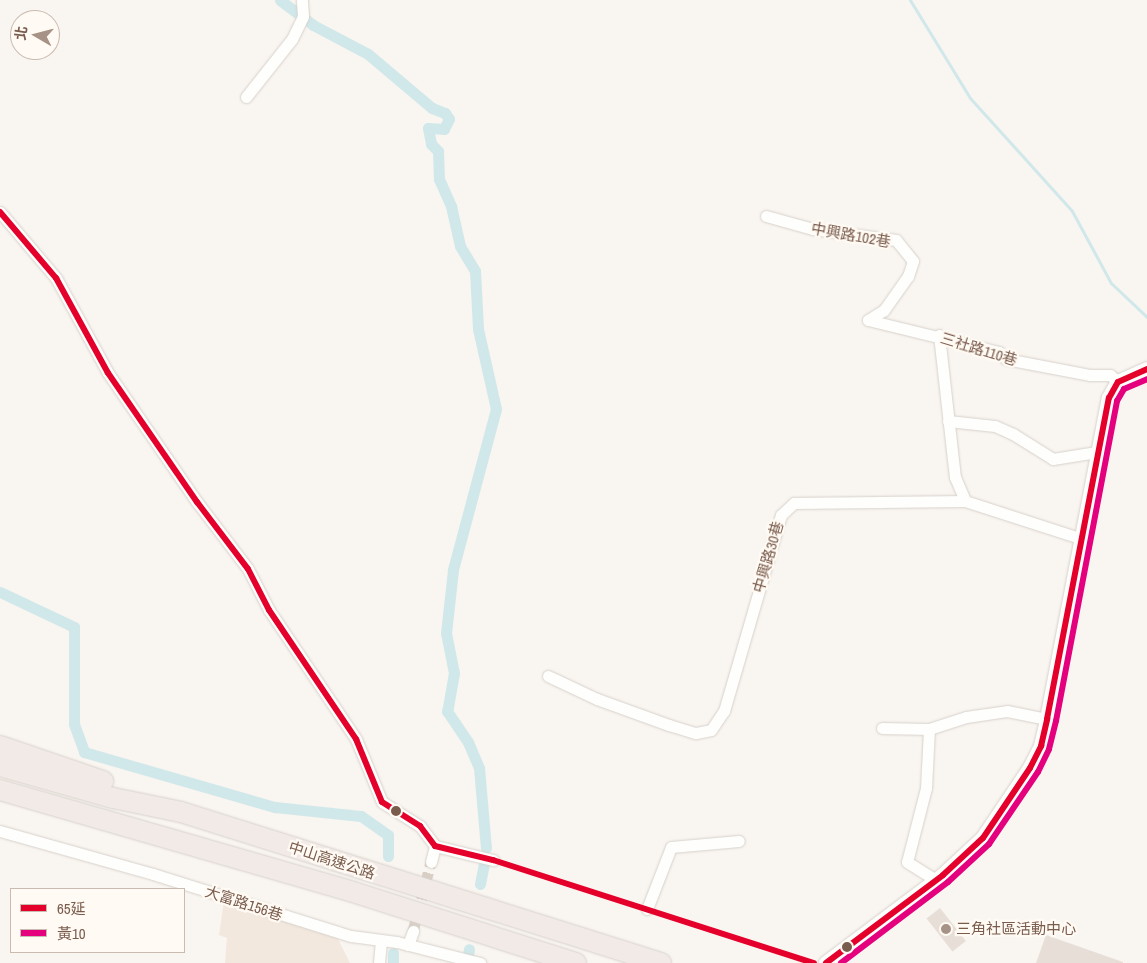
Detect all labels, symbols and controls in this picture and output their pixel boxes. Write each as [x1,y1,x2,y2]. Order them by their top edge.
north arrow [10,10,60,60]
text: 北 [11,25,31,41]
street label: 中興路102巷 [810,219,892,251]
street label: 三社路110巷 [938,329,1020,369]
street label: 中興路30巷 [749,519,787,595]
unlabelled marker [391,806,401,816]
street label: 中山高速公路 [286,838,378,882]
street label: 大富路156巷 [203,882,285,924]
legend [10,888,185,953]
text: 65延 [57,898,86,919]
place label: 三角社區活動中心 [956,920,1076,938]
text: 黃10 [57,923,86,944]
marker: 三角社區活動中心 [940,923,952,935]
unlabelled marker [842,942,852,952]

